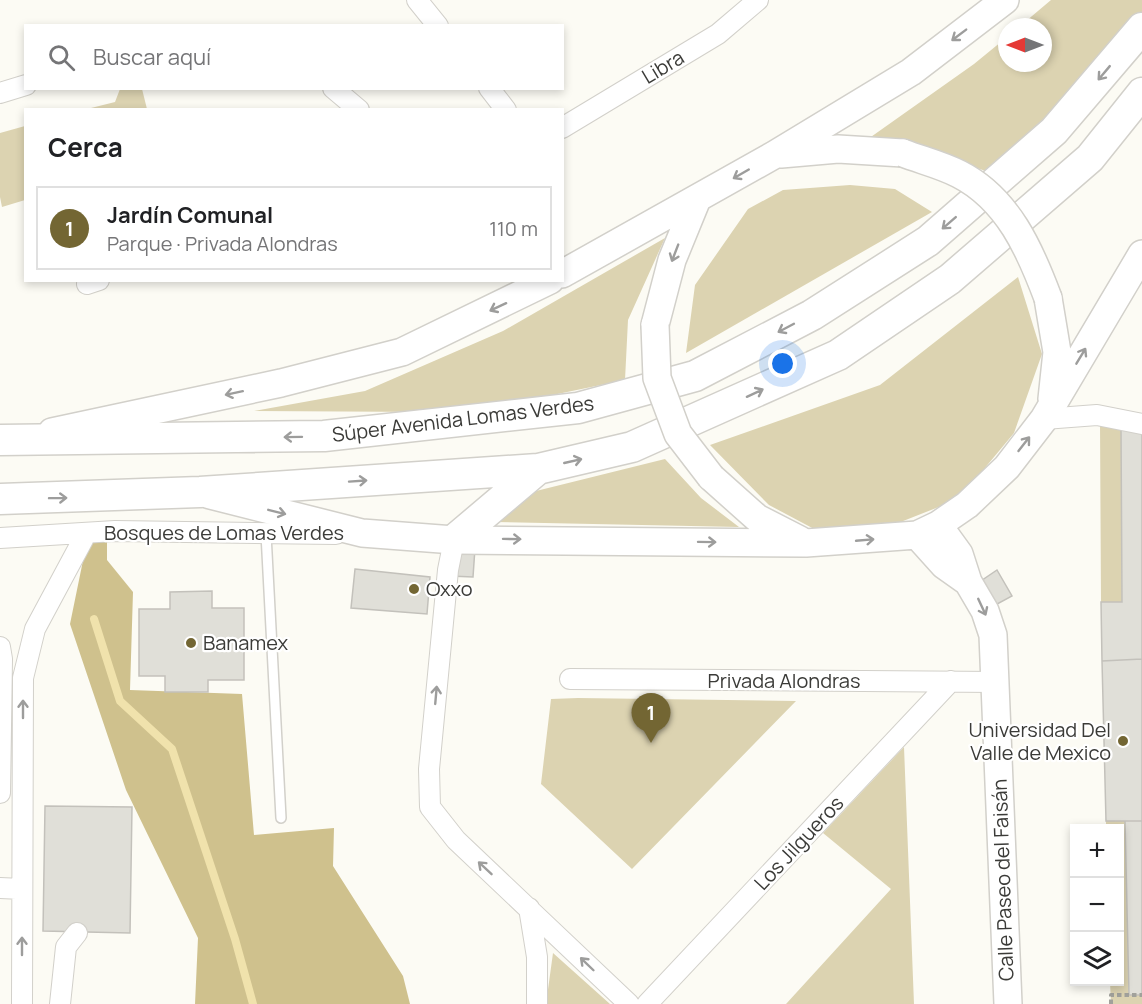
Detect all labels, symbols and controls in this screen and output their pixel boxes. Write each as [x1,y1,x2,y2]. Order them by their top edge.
north arrow [998,18,1052,72]
search box [24,24,564,90]
one-way arrow [951,29,967,42]
icon: search [45,41,78,74]
text: Buscar aquí [93,42,211,72]
street label: Libra [637,44,689,90]
one-way arrow [1097,65,1111,80]
text: Cerca [48,129,123,165]
one-way arrow [733,168,750,180]
text: Jardín Comunal [107,200,273,230]
text: 1 [65,215,74,242]
text: 110 m [489,215,538,242]
one-way arrow [941,216,957,229]
text: Parque · Privada Alondras [107,230,338,257]
one-way arrow [669,243,680,262]
one-way arrow [490,302,508,314]
one-way arrow [777,323,795,335]
one-way arrow [1076,347,1088,364]
your location [768,349,797,378]
one-way arrow [745,387,763,398]
one-way arrow [225,388,245,399]
street label: Súper Avenida Lomas Verdes [330,389,595,448]
one-way arrow [284,431,304,443]
one-way arrow [1018,436,1031,452]
one-way arrow [563,454,582,466]
one-way arrow [347,476,367,487]
one-way arrow [48,493,68,504]
one-way arrow [268,507,287,518]
street label: Bosques de Lomas Verdes [104,519,344,546]
one-way arrow [501,534,521,545]
one-way arrow [854,534,874,545]
one-way arrow [696,536,716,548]
place label: Oxxo [426,575,473,602]
marker: Oxxo [407,582,421,596]
one-way arrow [977,598,989,616]
place label: Banamex [203,629,289,656]
marker: Banamex [184,636,198,650]
street label: Privada Alondras [708,667,860,694]
one-way arrow [431,686,442,705]
pin: 1 [632,694,670,743]
one-way arrow [17,699,29,719]
place label: Universidad Del Valle de Mexico [968,716,1111,766]
marker: Universidad Del Valle de Mexico [1116,734,1130,748]
street label: Calle Paseo del Faisán [985,778,1020,982]
street label: Los Jilgueros [748,790,849,896]
map controls [1070,824,1124,986]
button: + [1070,824,1124,878]
one-way arrow [478,861,493,875]
button: − [1070,878,1124,932]
button: layers [1070,932,1124,986]
one-way arrow [16,936,28,956]
one-way arrow [579,956,594,971]

